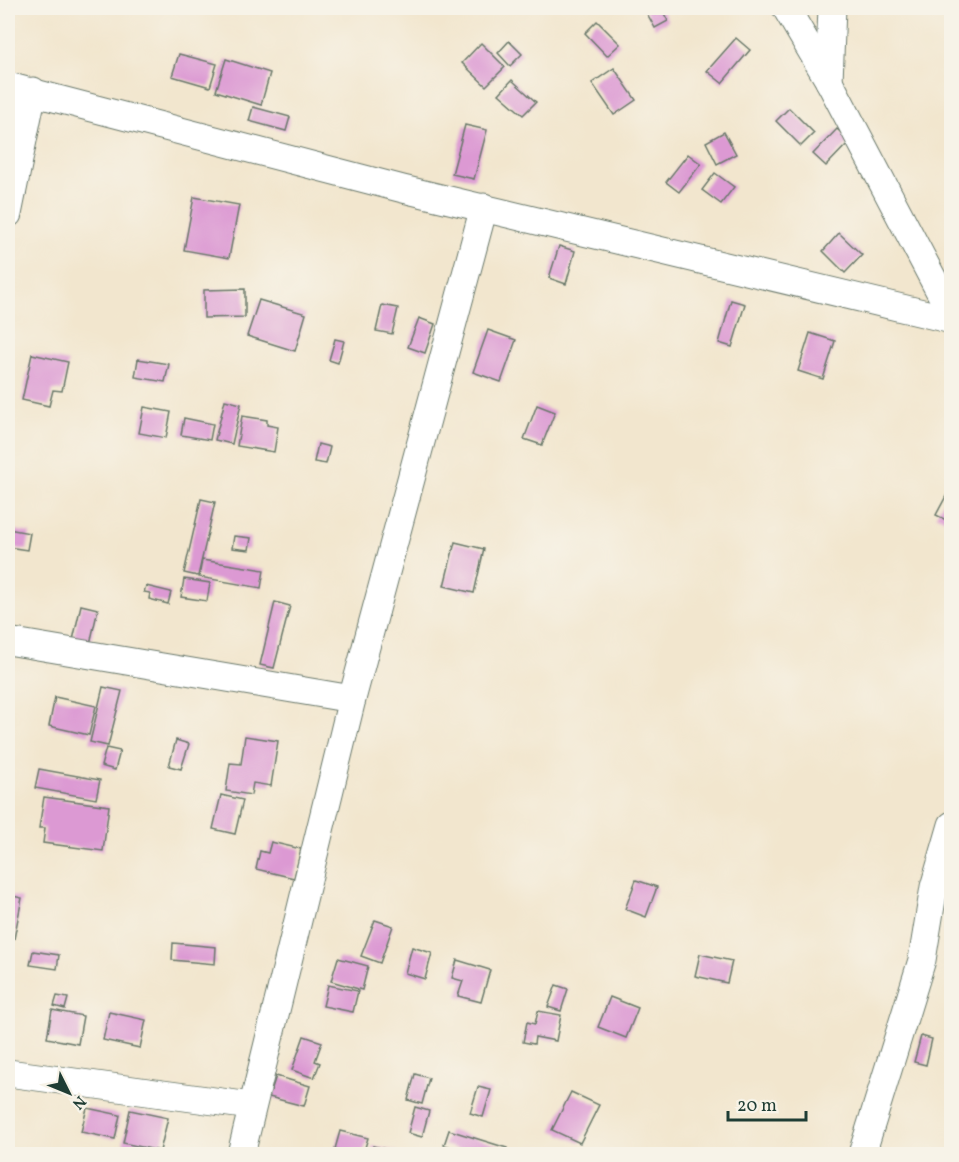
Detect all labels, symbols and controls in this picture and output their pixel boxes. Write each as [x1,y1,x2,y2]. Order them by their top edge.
north arrow [39,1063,99,1123]
scale bar [728,1084,806,1122]
text: N [66,1090,91,1114]
text: 20 m [737,1094,777,1119]

